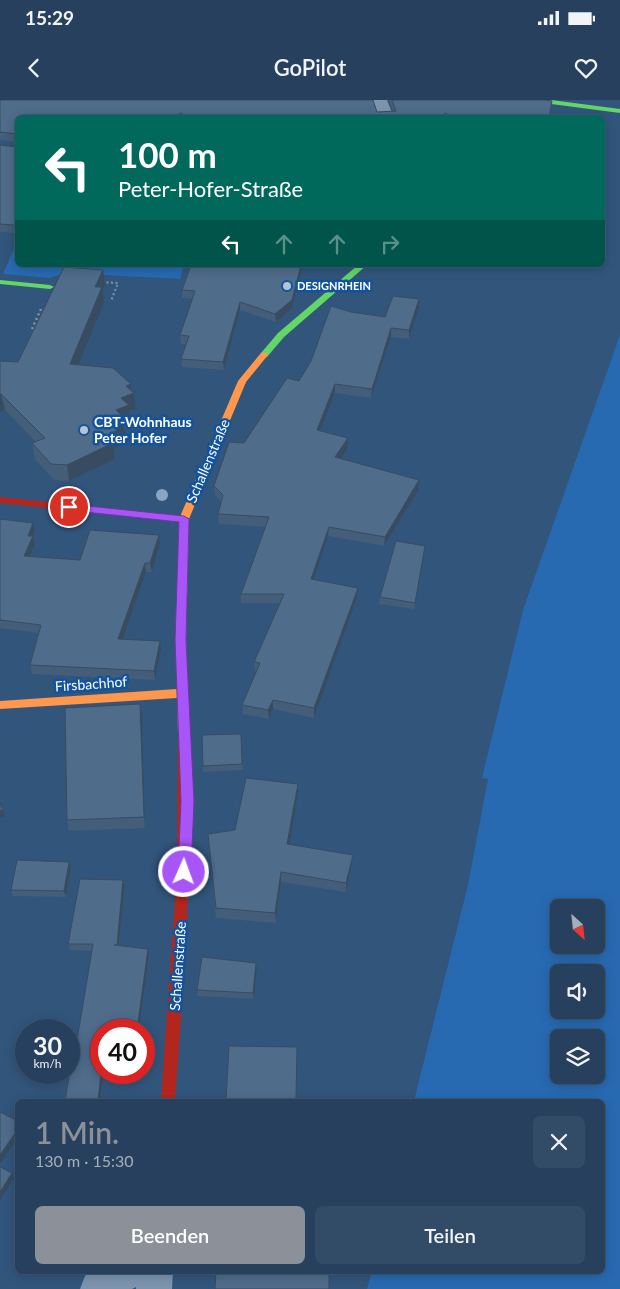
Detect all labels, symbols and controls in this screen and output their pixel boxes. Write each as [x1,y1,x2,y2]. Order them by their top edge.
text: 15:29 [25,6,74,29]
icon: back [20,54,48,82]
text: GoPilot [274,54,346,81]
icon: heart [572,54,600,82]
text: 100 m [118,133,217,175]
icon: left [35,135,100,200]
text: Peter-Hofer-Straße [118,175,303,202]
icon: left [217,230,245,258]
icon: ahead [270,230,298,258]
icon: ahead [323,230,351,258]
icon: right [376,230,404,258]
place label: DESIGNRHEIN [297,279,371,292]
marker: DESIGNRHEIN [281,280,293,292]
place label: CBT-Wohnhaus Peter Hofer [94,413,192,446]
street label: Schallenstraße [182,416,233,505]
marker: CBT-Wohnhaus Peter Hofer [78,424,90,436]
pin [48,486,90,528]
icon: arrive [55,493,83,521]
street label: Firsbachhof [54,672,128,694]
position arrow [157,845,209,897]
north arrow [550,899,605,954]
map controls [550,899,605,1084]
street label: Schallenstraße [166,921,189,1011]
button: sound [550,964,605,1019]
speed limit sign: 40 [90,1019,155,1084]
button: layers [550,1029,605,1084]
text: 30 [33,1030,62,1060]
text: km/h [33,1056,62,1071]
text: 1 Min. [35,1114,119,1150]
button: close [533,1116,585,1168]
text: 130 m · 15:30 [35,1151,134,1170]
button: Beenden [35,1206,305,1264]
button: Teilen [315,1206,585,1264]

